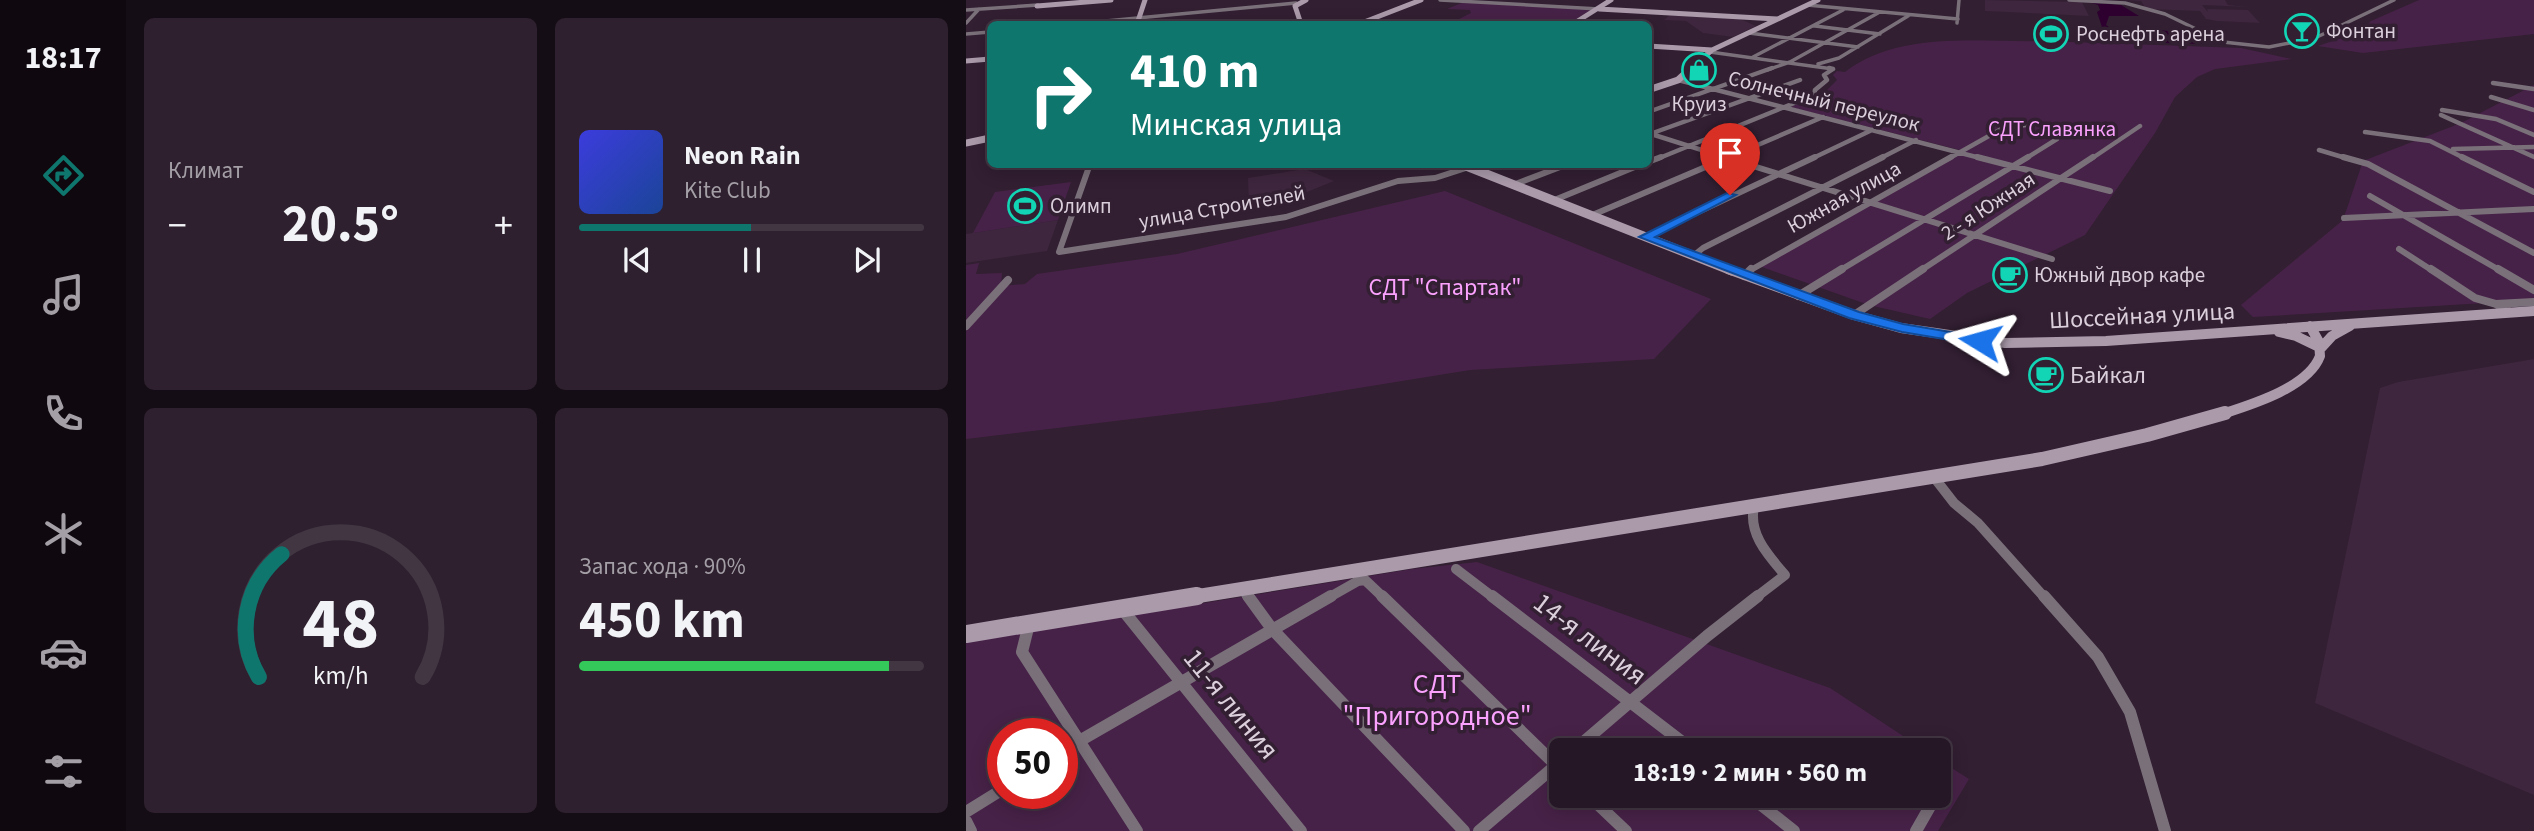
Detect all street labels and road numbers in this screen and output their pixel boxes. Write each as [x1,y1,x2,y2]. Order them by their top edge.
street label: Солнечный переулок [1725,63,1923,139]
street label: Южная улица [1782,153,1906,241]
street label: 2 - я Южная [1935,164,2041,248]
street label: улица Строителей [1136,178,1308,236]
street label: Шоссейная улица [2048,294,2236,338]
street label: 14-я линия [1525,583,1655,695]
street label: 11-я линия [1174,640,1288,768]

